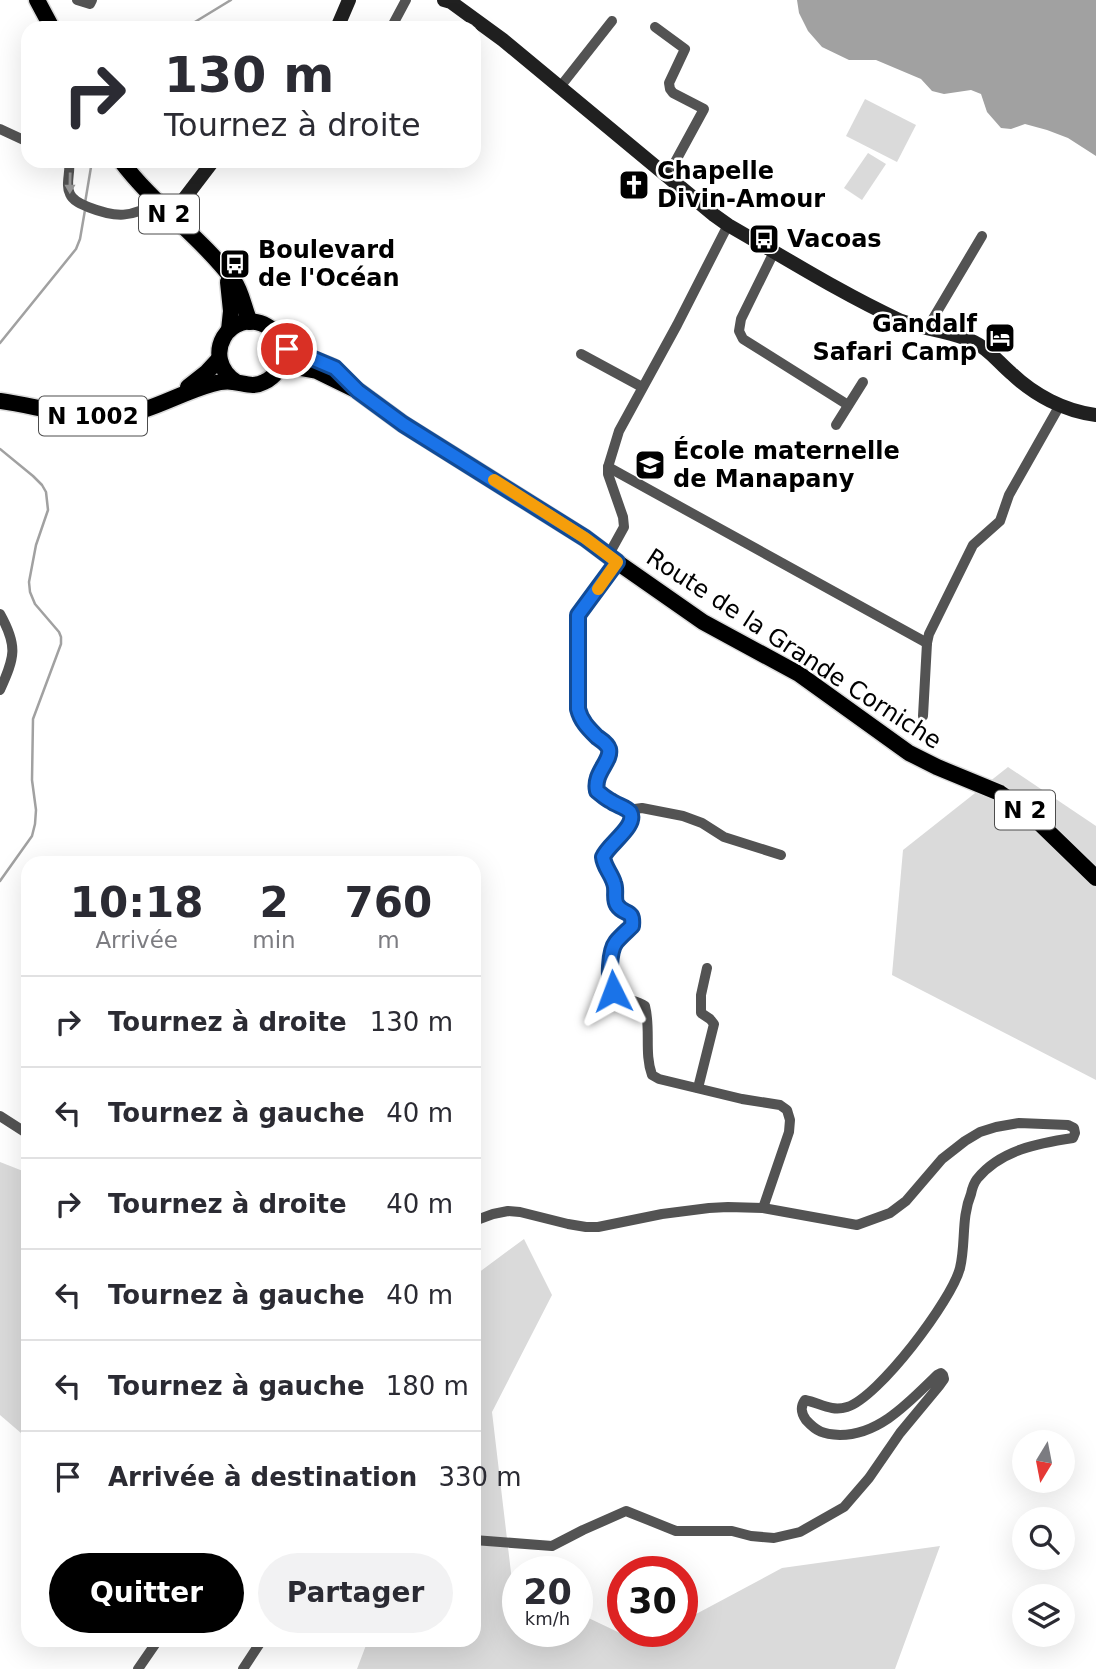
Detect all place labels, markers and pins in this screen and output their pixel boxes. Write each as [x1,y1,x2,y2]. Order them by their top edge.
place label: Chapelle Divin-Amour [657,157,825,213]
church icon: Chapelle Divin-Amour [617,168,651,202]
bus stop icon: Vacoas [747,222,781,256]
place label: Vacoas [787,225,882,253]
place label: Boulevard de l'Océan [258,236,400,292]
bus stop icon: Boulevard de l'Océan [218,247,252,281]
place label: Gandalf Safari Camp [812,310,978,366]
pin [257,319,317,379]
hotel icon: Gandalf Safari Camp [983,321,1017,355]
place label: École maternelle de Manapany [673,436,900,493]
school or university icon: École maternelle de Manapany [633,448,667,482]

